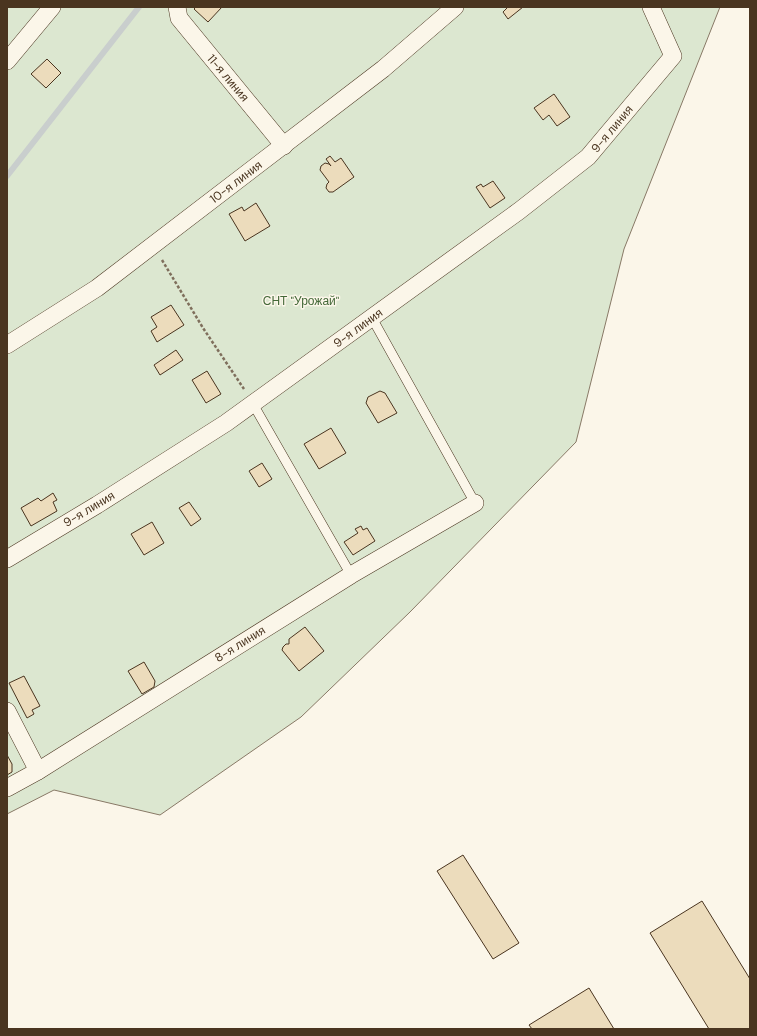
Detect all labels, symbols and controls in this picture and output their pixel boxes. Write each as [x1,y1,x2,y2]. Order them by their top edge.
street label: 11-я линия [203,51,253,105]
street label: 9-я линия [587,102,637,156]
street label: 10-я линия [207,157,265,207]
park label: СНТ "Урожай" [263,293,340,309]
street label: 9-я линия [330,305,386,351]
street label: 9-я линия [60,487,118,531]
street label: 8-я линия [212,622,268,666]

